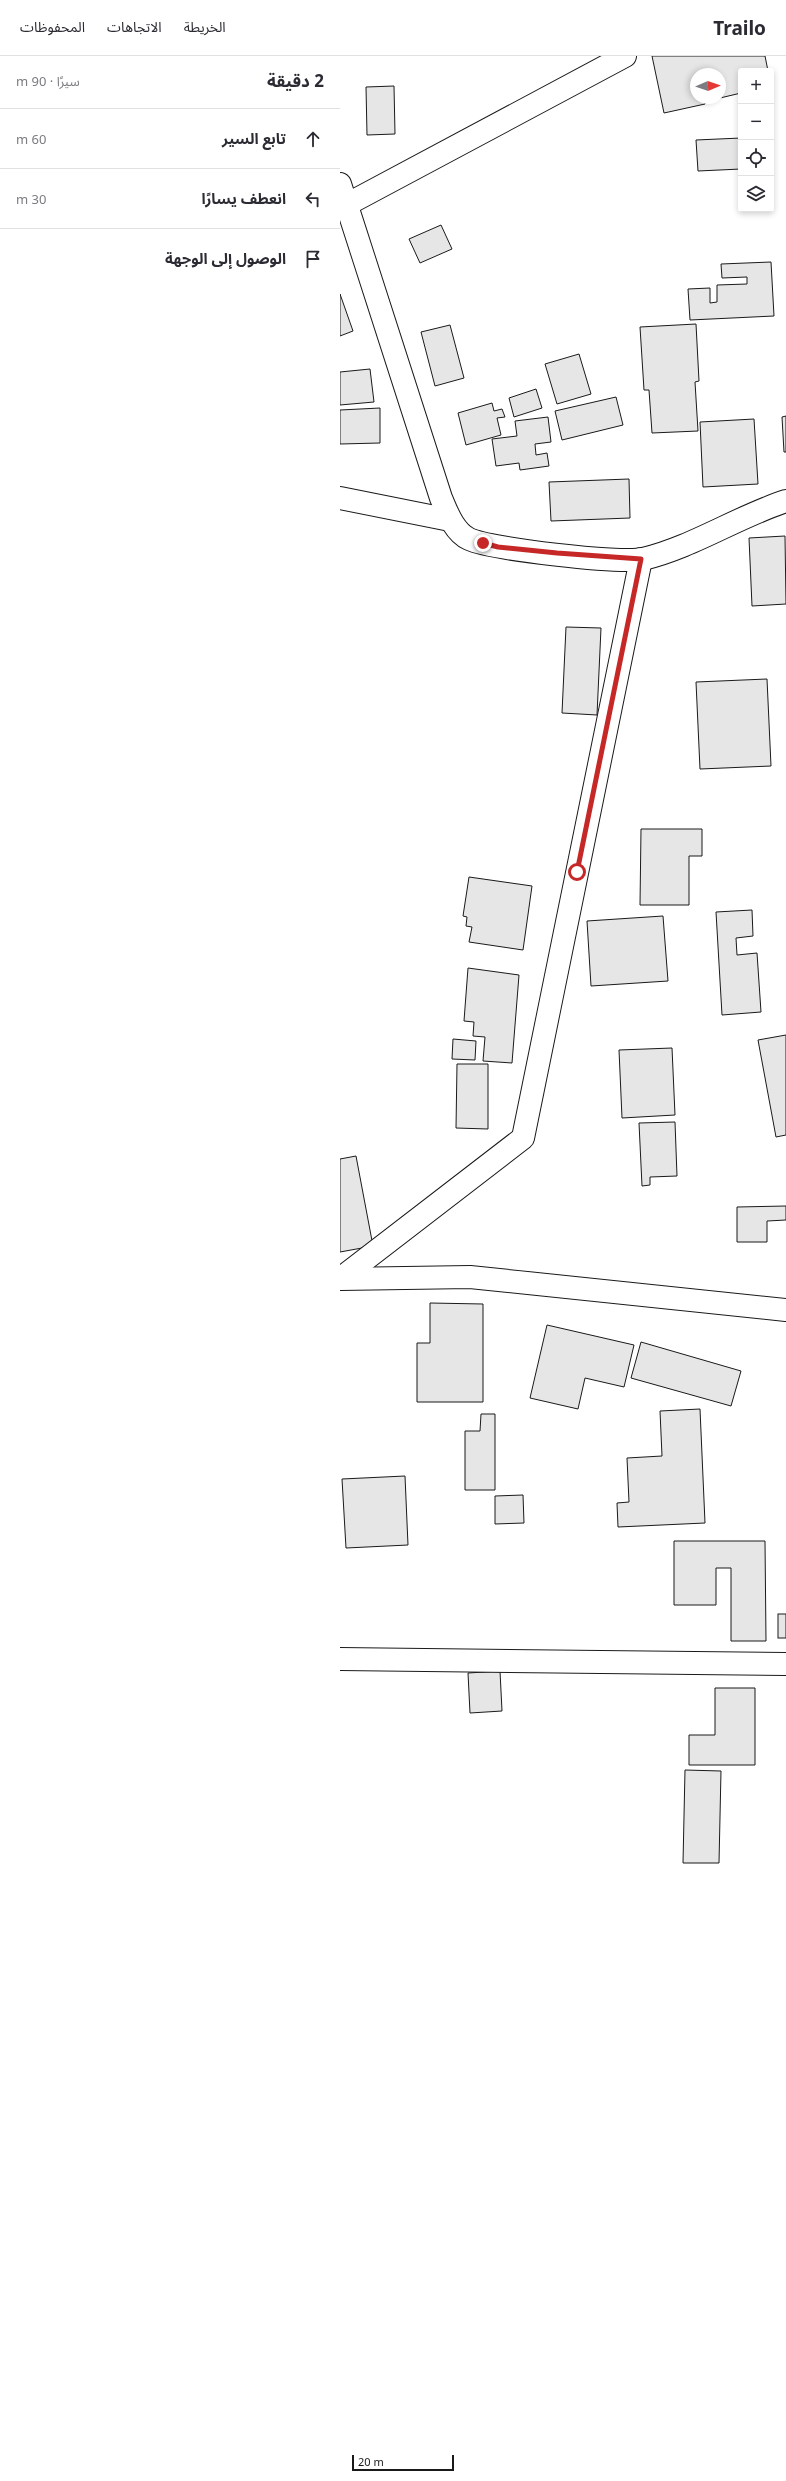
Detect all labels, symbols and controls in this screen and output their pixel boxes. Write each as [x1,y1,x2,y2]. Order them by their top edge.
text: Trailo [713,15,766,41]
text: المحفوظات [20,17,85,36]
text: الاتجاهات [107,17,162,36]
text: الخريطة [184,17,226,36]
north arrow [690,68,726,104]
map controls [738,68,774,212]
button: + [738,68,774,104]
text: 2 دقيقة [267,69,324,92]
text: سيرًا · 90 m [16,72,80,90]
button: − [738,104,774,140]
text: تابع السير [222,128,286,148]
icon: ahead [302,128,324,150]
text: 60 m [16,130,46,148]
button: locate [738,140,774,176]
button: layers [738,176,774,212]
text: انعطف يسارًا [202,188,286,208]
icon: left [302,188,324,210]
text: 30 m [16,190,46,208]
text: الوصول إلى الوجهة [165,248,286,268]
icon: arrive [302,248,324,270]
route end [474,534,492,552]
route start [568,863,586,881]
scale bar [352,2453,454,2472]
text: 20 m [358,2454,384,2469]

